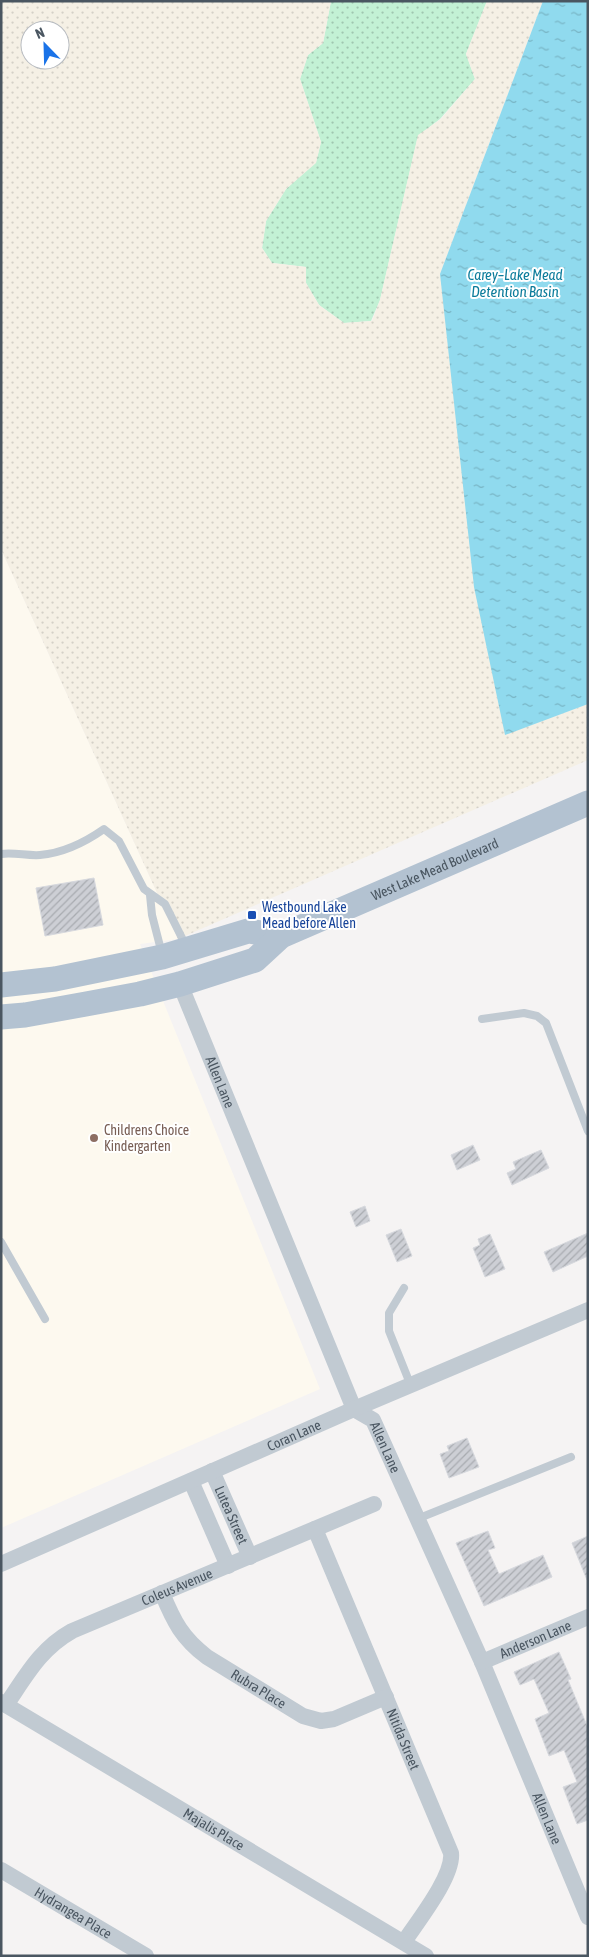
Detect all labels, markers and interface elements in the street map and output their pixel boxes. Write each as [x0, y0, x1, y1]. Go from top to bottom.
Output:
north arrow [20, 20, 70, 70]
text: N [33, 24, 47, 42]
water label: Carey–Lake Mead Detention Basin [467, 266, 563, 300]
street label: West Lake Mead Boulevard [369, 835, 501, 904]
place label: Westbound Lake Mead before Allen [262, 899, 356, 931]
marker: Westbound Lake Mead before Allen [246, 909, 258, 921]
street label: Allen Lane [202, 1054, 238, 1110]
place label: Childrens Choice Kindergarten [104, 1122, 189, 1154]
marker: Childrens Choice Kindergarten [88, 1132, 100, 1144]
street label: Coran Lane [265, 1417, 323, 1454]
street label: Allen Lane [367, 1419, 404, 1475]
street label: Lutea Street [212, 1483, 251, 1546]
street label: Coleus Avenue [139, 1565, 215, 1609]
street label: Anderson Lane [497, 1617, 574, 1662]
street label: Rubra Place [228, 1666, 289, 1712]
street label: Nitida Street [383, 1706, 423, 1772]
street label: Allen Lane [529, 1790, 565, 1847]
street label: Majalis Place [181, 1805, 247, 1854]
street label: Hydrangea Place [32, 1884, 115, 1942]

